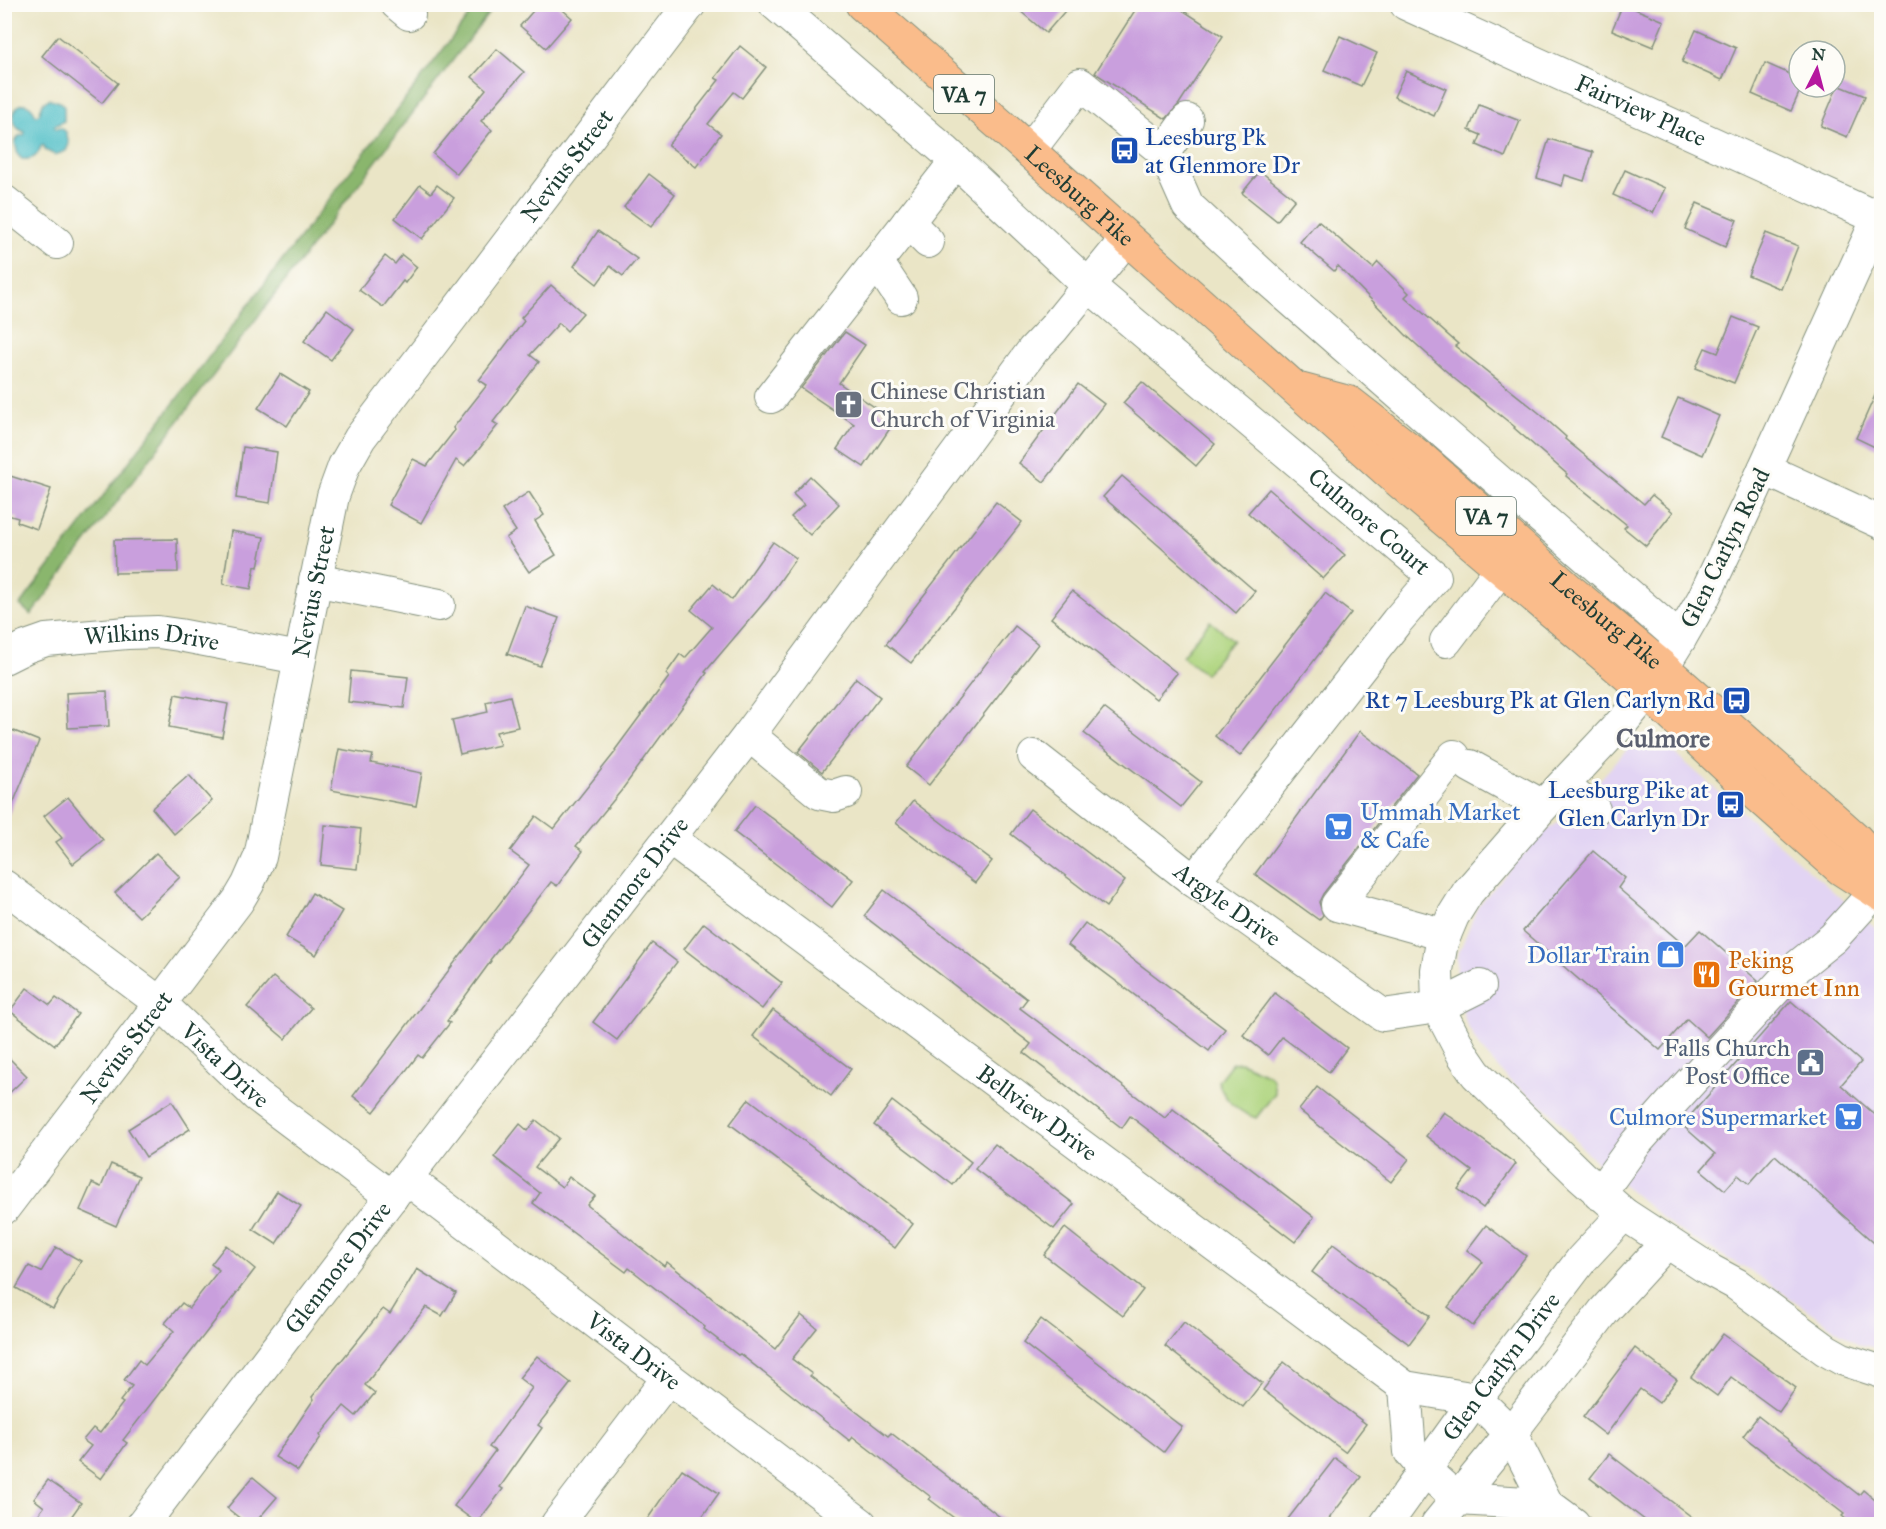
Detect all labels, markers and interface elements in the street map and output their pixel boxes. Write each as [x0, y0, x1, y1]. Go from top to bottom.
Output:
north arrow [1787, 39, 1847, 99]
text: N [1811, 44, 1827, 65]
street label: Fairview Place [1571, 68, 1711, 153]
road number: VA 7 [934, 75, 994, 113]
street label: Nevius Street [515, 103, 620, 228]
place label: Leesburg Pk at Glenmore Dr [1145, 122, 1300, 180]
bus stop icon: Leesburg Pk at Glenmore Dr [1108, 135, 1140, 167]
street label: Leesburg Pike [1018, 139, 1141, 253]
place label: Chinese Christian Church of Virginia [870, 376, 1056, 434]
church icon: Chinese Christian Church of Virginia [833, 389, 865, 421]
street label: Culmore Court [1302, 461, 1437, 582]
street label: Glen Carlyn Road [1673, 463, 1777, 633]
road number: VA 7 [1456, 497, 1516, 535]
street label: Nevius Street [286, 522, 342, 660]
street label: Leesburg Pike [1544, 565, 1669, 676]
street label: Wilkins Drive [83, 617, 222, 657]
bus stop icon: Rt 7 Leesburg Pk at Glen Carlyn Rd [1720, 684, 1752, 716]
place label: Rt 7 Leesburg Pk at Glen Carlyn Rd [1365, 685, 1715, 715]
district label: Culmore [1616, 722, 1710, 754]
place label: Leesburg Pike at Glen Carlyn Dr [1548, 775, 1710, 833]
bus stop icon: Leesburg Pike at Glen Carlyn Dr [1714, 788, 1746, 820]
place label: Ummah Market & Cafe [1360, 797, 1521, 855]
supermarket icon: Ummah Market & Cafe [1323, 810, 1355, 842]
street label: Glenmore Drive [574, 811, 695, 955]
street label: Argyle Drive [1167, 855, 1287, 953]
shop icon: Dollar Train [1655, 939, 1687, 971]
place label: Dollar Train [1527, 940, 1650, 970]
place label: Peking Gourmet Inn [1728, 945, 1860, 1003]
restaurant icon: Peking Gourmet Inn [1691, 958, 1723, 990]
street label: Nevius Street [74, 984, 179, 1110]
street label: Vista Drive [174, 1015, 275, 1115]
place label: Falls Church Post Office [1663, 1033, 1790, 1091]
public building icon: Falls Church Post Office [1795, 1046, 1827, 1078]
street label: Bellview Drive [971, 1058, 1104, 1168]
supermarket icon: Culmore Supermarket [1832, 1101, 1864, 1133]
place label: Culmore Supermarket [1609, 1102, 1828, 1132]
street label: Glenmore Drive [278, 1195, 398, 1340]
street label: Glen Carlyn Drive [1436, 1286, 1567, 1447]
street label: Vista Drive [579, 1305, 687, 1397]

